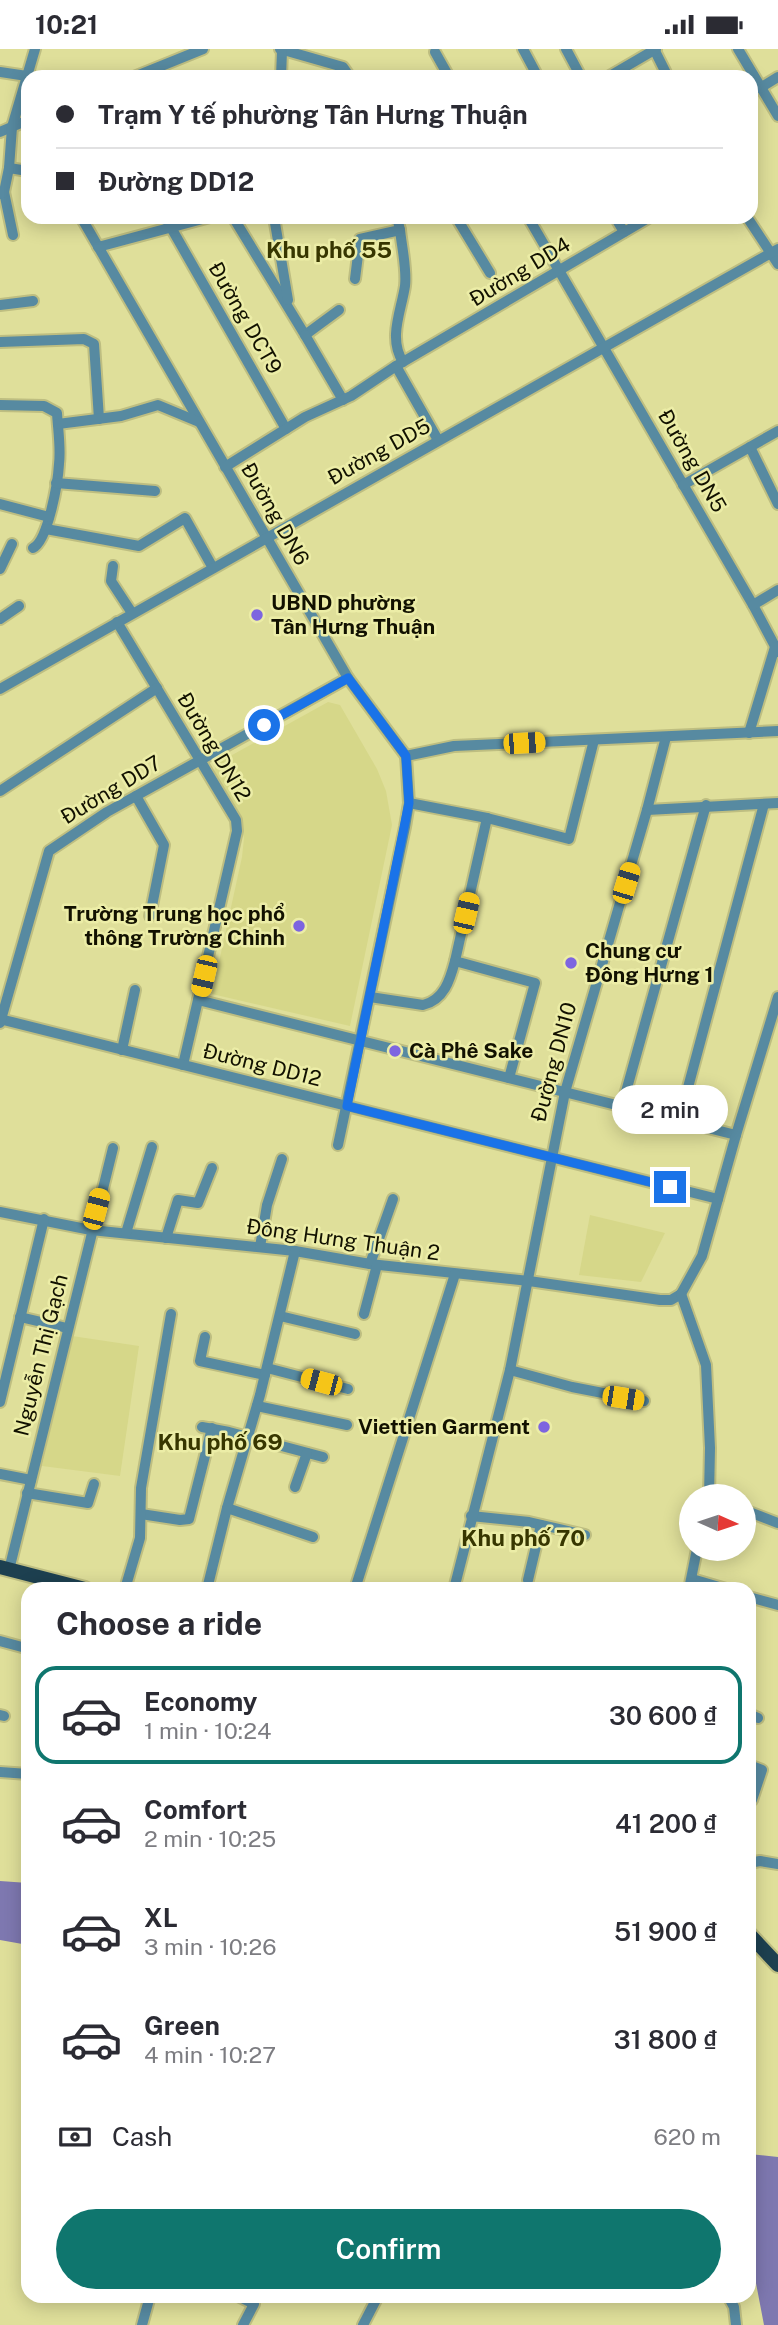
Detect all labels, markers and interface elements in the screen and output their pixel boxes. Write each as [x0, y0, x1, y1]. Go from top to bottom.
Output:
text: 10:21 [35, 9, 98, 40]
text: Trạm Y tế phường Tân Hưng Thuận [98, 99, 528, 130]
text: Đường DD12 [98, 166, 254, 197]
street label: Đường DD4 [465, 232, 575, 311]
district label: Khu phố 55 [266, 236, 392, 263]
street label: Đường DCT9 [203, 257, 288, 378]
street label: Đường DN5 [653, 405, 732, 517]
street label: Đường DD5 [323, 413, 434, 490]
street label: Đường DN6 [236, 458, 315, 570]
place label: UBND phường Tân Hưng Thuận [271, 590, 435, 639]
marker: UBND phường Tân Hưng Thuận [249, 607, 265, 623]
street label: Đường DN12 [172, 688, 257, 806]
route start [248, 709, 280, 741]
car [503, 731, 546, 755]
street label: Đường DD7 [56, 750, 166, 829]
car [610, 860, 643, 906]
car [452, 890, 481, 936]
place label: Trường Trung học phổ thông Trường Chinh [64, 901, 285, 950]
marker: Trường Trung học phổ thông Trường Chinh [291, 918, 307, 934]
place label: Chung cư Đông Hưng 1 [585, 938, 713, 987]
car [190, 953, 219, 999]
marker: Chung cư Đông Hưng 1 [563, 955, 579, 971]
street label: Đường DN10 [526, 999, 581, 1124]
street label: Đường DD12 [200, 1038, 324, 1091]
place label: Cà Phê Sake [409, 1038, 533, 1063]
marker: Cà Phê Sake [387, 1043, 403, 1059]
callout: 2 min [612, 1085, 728, 1135]
text: 2 min [640, 1096, 700, 1123]
route end [654, 1171, 686, 1203]
car [81, 1186, 112, 1232]
street label: Đông Hưng Thuận 2 [245, 1214, 441, 1265]
street label: Nguyễn Thị Gạch [8, 1271, 73, 1438]
car [298, 1366, 345, 1398]
car [601, 1384, 646, 1412]
place label: Viettien Garment [358, 1414, 530, 1439]
marker: Viettien Garment [536, 1419, 552, 1435]
district label: Khu phố 69 [157, 1428, 283, 1455]
north arrow [679, 1484, 756, 1561]
map controls [679, 1484, 756, 1561]
district label: Khu phố 70 [461, 1524, 585, 1551]
text: Choose a ride [56, 1605, 262, 1642]
icon: car [60, 1684, 123, 1747]
text: Economy [144, 1686, 257, 1717]
text: 30 600 ₫ [609, 1700, 717, 1731]
text: 1 min · 10:24 [144, 1717, 272, 1744]
icon: car [60, 1792, 123, 1855]
text: Comfort [144, 1794, 247, 1825]
text: 41 200 ₫ [615, 1808, 717, 1839]
text: 2 min · 10:25 [144, 1825, 276, 1852]
icon: car [60, 1900, 123, 1963]
text: XL [144, 1902, 178, 1933]
text: 51 900 ₫ [614, 1916, 717, 1947]
text: 3 min · 10:26 [144, 1933, 277, 1960]
icon: car [60, 2008, 123, 2071]
text: Green [144, 2010, 220, 2041]
text: 31 800 ₫ [614, 2024, 717, 2055]
text: 4 min · 10:27 [144, 2041, 276, 2068]
icon: cash [56, 2118, 94, 2156]
text: Cash [112, 2121, 172, 2152]
text: 620 m [653, 2123, 721, 2150]
button: Confirm [56, 2209, 721, 2289]

